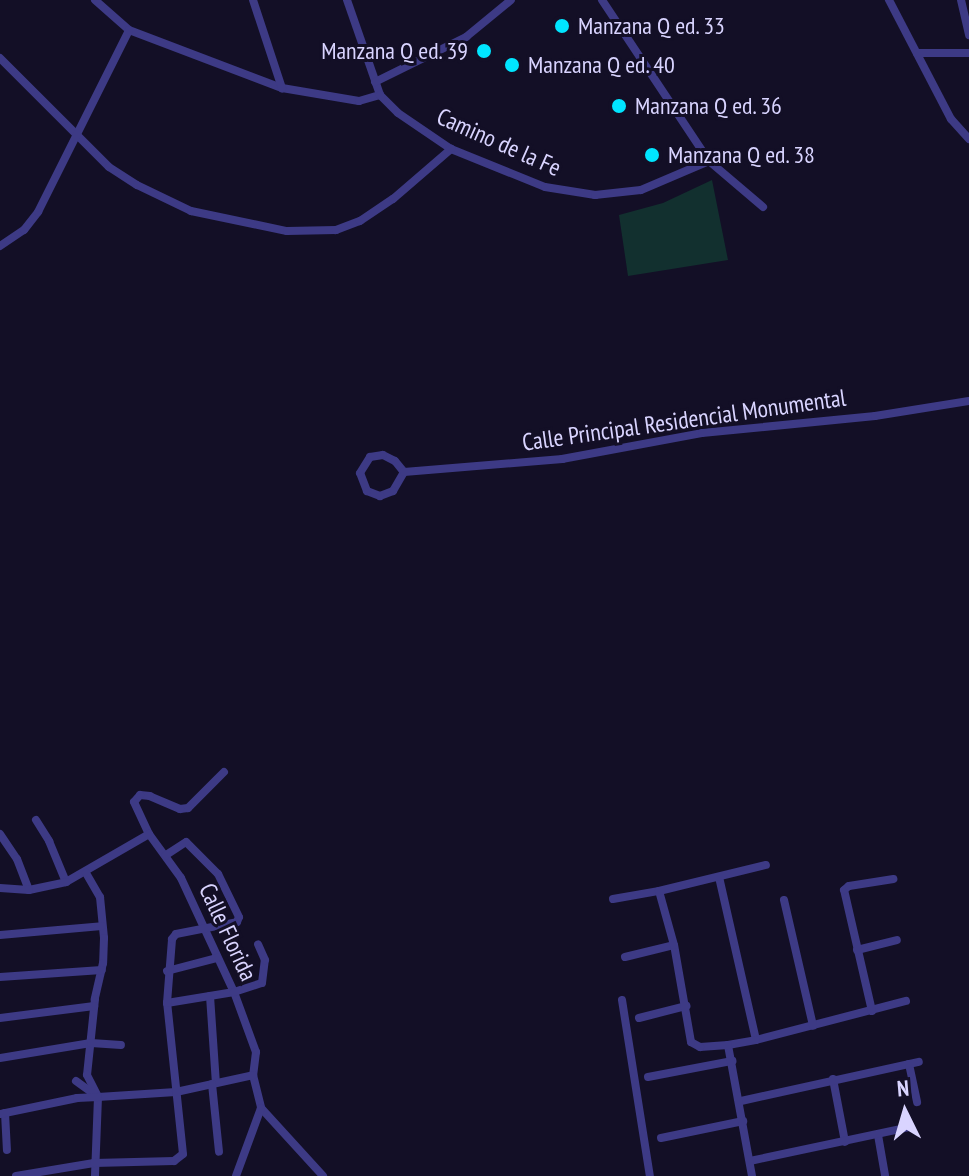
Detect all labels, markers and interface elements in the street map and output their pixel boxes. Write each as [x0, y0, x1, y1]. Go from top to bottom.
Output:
place label: Manzana Q ed. 33 [578, 12, 726, 40]
marker: Manzana Q ed. 33 [553, 17, 571, 35]
place label: Manzana Q ed. 39 [320, 37, 468, 65]
marker: Manzana Q ed. 39 [475, 42, 493, 60]
place label: Manzana Q ed. 40 [528, 51, 676, 79]
marker: Manzana Q ed. 40 [503, 56, 521, 74]
place label: Manzana Q ed. 36 [635, 92, 783, 120]
marker: Manzana Q ed. 36 [610, 97, 628, 115]
street label: Camino de la Fe [433, 102, 565, 182]
place label: Manzana Q ed. 38 [668, 141, 816, 169]
marker: Manzana Q ed. 38 [643, 146, 661, 164]
street label: Calle Principal Residencial Monumental [520, 383, 848, 457]
street label: Calle Florida [193, 879, 263, 985]
north arrow [865, 1072, 945, 1152]
text: N [896, 1074, 910, 1103]

